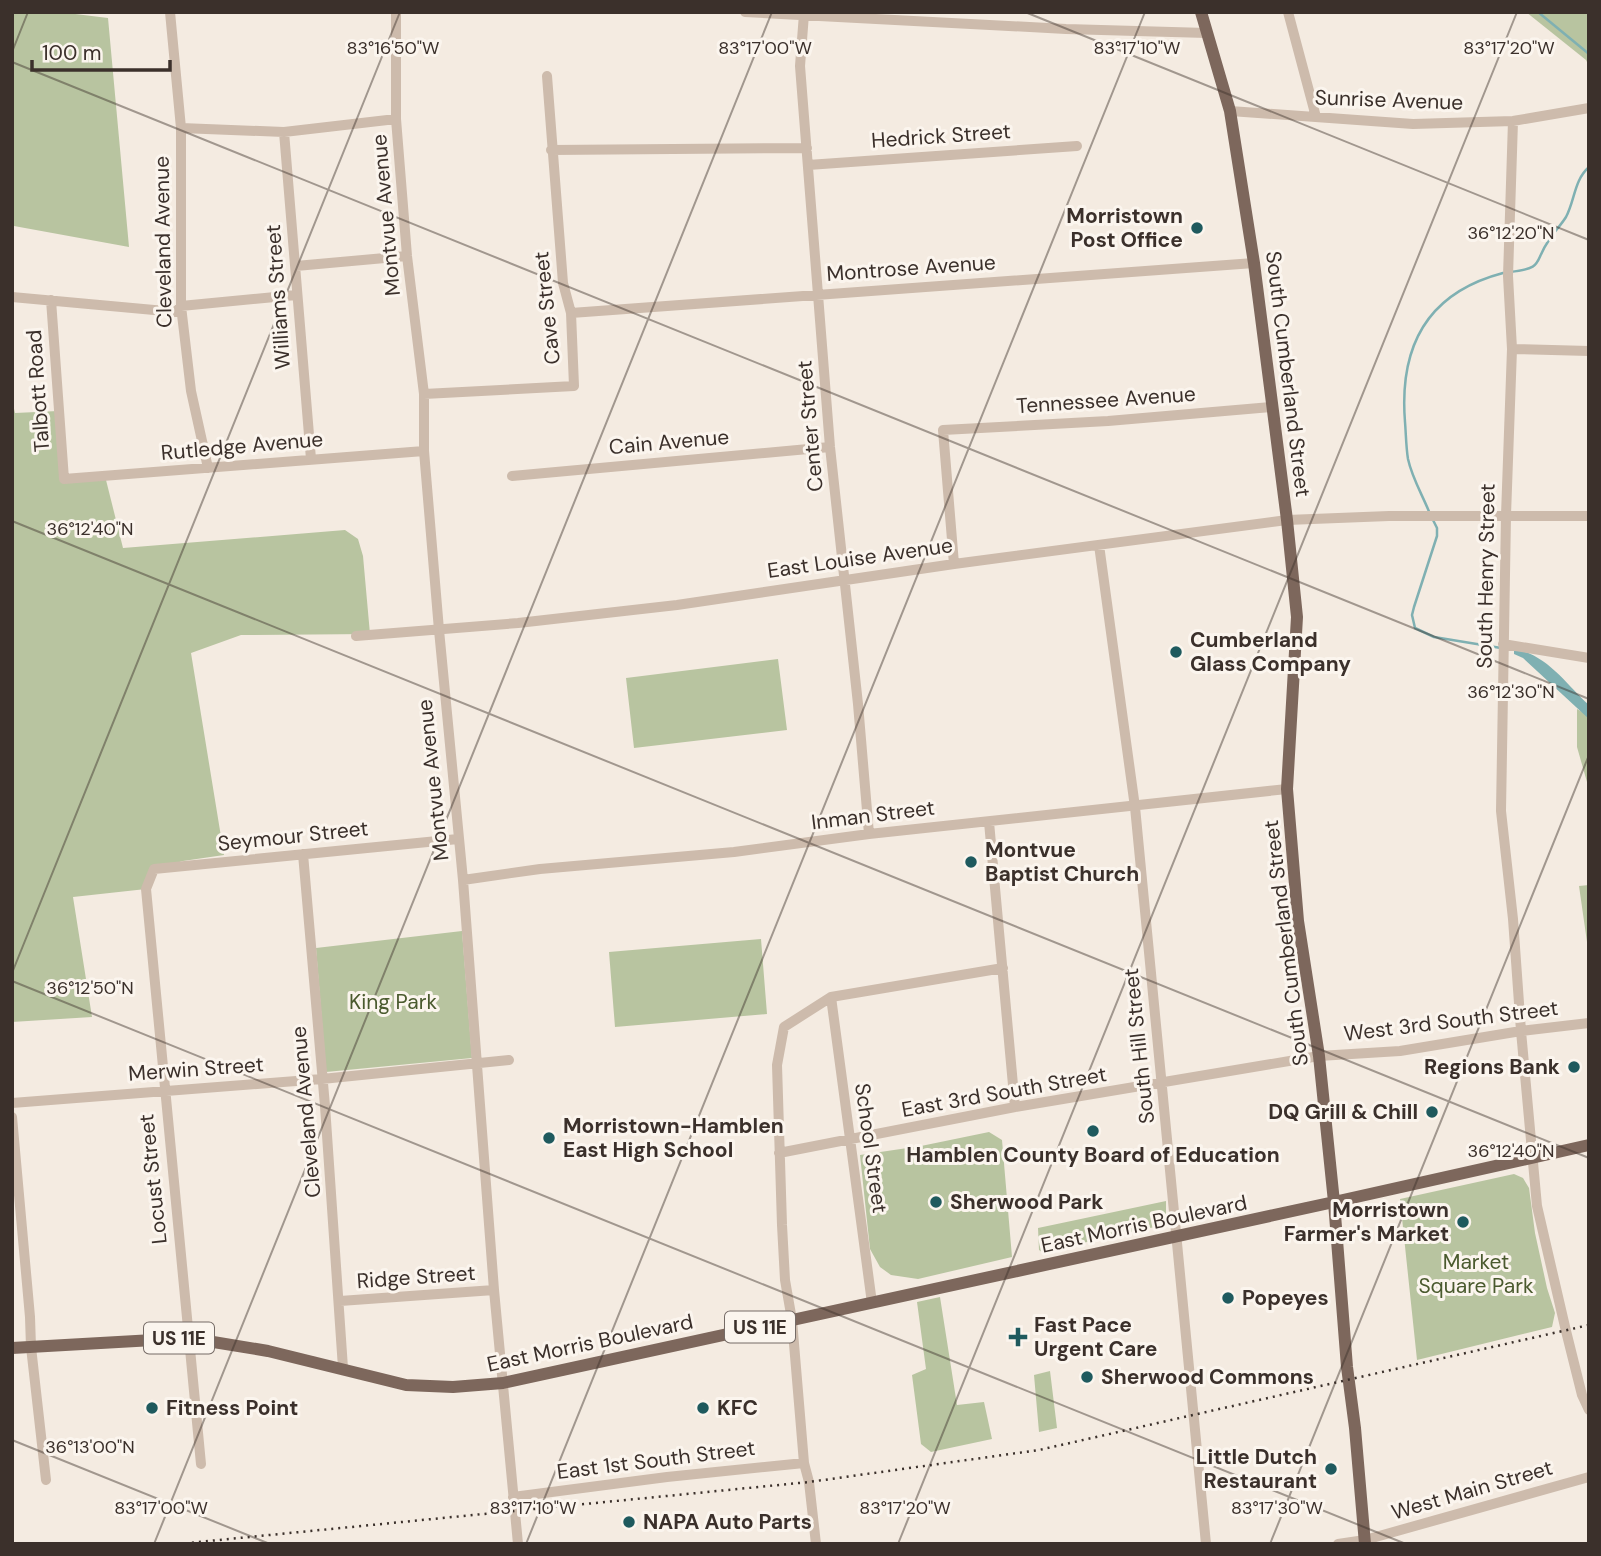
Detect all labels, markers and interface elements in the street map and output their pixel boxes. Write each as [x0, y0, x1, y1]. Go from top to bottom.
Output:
scale bar [32, 28, 170, 72]
text: 83°16'50"W [347, 36, 439, 60]
text: 83°17'00"W [718, 36, 812, 60]
text: 83°17'10"W [1094, 36, 1180, 60]
text: 83°17'20"W [1463, 36, 1555, 60]
text: 100 m [42, 39, 102, 67]
street label: Sunrise Avenue [1314, 83, 1464, 117]
street label: Hedrick Street [870, 117, 1012, 155]
street label: Montvue Avenue [365, 133, 407, 297]
street label: Cleveland Avenue [148, 156, 178, 328]
place label: Morristown Post Office [1066, 202, 1183, 254]
marker: Morristown Post Office [1189, 220, 1205, 236]
text: 36°12'20"N [1467, 221, 1555, 245]
street label: Williams Street [259, 223, 297, 371]
street label: Montrose Avenue [825, 248, 997, 288]
street label: South Cumberland Street [1259, 249, 1317, 499]
street label: Cave Street [527, 250, 567, 366]
street label: Talbott Road [20, 329, 56, 453]
street label: Center Street [790, 359, 830, 493]
street label: Tennessee Avenue [1015, 380, 1197, 420]
street label: Cain Avenue [608, 423, 730, 461]
street label: Rutledge Avenue [160, 425, 324, 467]
street label: South Henry Street [1470, 483, 1502, 669]
text: 36°12'40"N [47, 517, 133, 541]
street label: East Louise Avenue [766, 531, 954, 585]
place label: Cumberland Glass Company [1190, 626, 1351, 678]
marker: Cumberland Glass Company [1168, 644, 1184, 660]
text: 36°12'30"N [1467, 680, 1555, 704]
street label: Montvue Avenue [411, 698, 455, 862]
street label: Inman Street [810, 794, 936, 836]
street label: Seymour Street [216, 814, 370, 858]
street label: South Cumberland Street [1257, 818, 1315, 1068]
place label: Montvue Baptist Church [985, 836, 1139, 888]
marker: Montvue Baptist Church [963, 854, 979, 870]
street label: South Hill Street [1117, 967, 1161, 1125]
text: 36°12'50"N [46, 976, 134, 1000]
park label: King Park [349, 988, 437, 1016]
street label: West 3rd South Street [1342, 994, 1560, 1048]
street label: Cleveland Avenue [285, 1025, 327, 1199]
street label: Merwin Street [127, 1050, 265, 1088]
place label: Regions Bank [1424, 1053, 1560, 1081]
marker: Regions Bank [1566, 1059, 1582, 1075]
street label: East 3rd South Street [899, 1060, 1109, 1124]
street label: School Street [848, 1081, 894, 1215]
place label: DQ Grill & Chill [1268, 1098, 1418, 1126]
marker: DQ Grill & Chill [1424, 1104, 1440, 1120]
place label: Morristown-Hamblen East High School [563, 1112, 784, 1164]
street label: Locust Street [132, 1113, 174, 1245]
marker: Hamblen County Board of Education [1085, 1123, 1101, 1139]
marker: Morristown-Hamblen East High School [541, 1130, 557, 1146]
text: 36°12'40"N [1468, 1139, 1554, 1163]
place label: Hamblen County Board of Education [906, 1141, 1280, 1169]
place label: Sherwood Park [950, 1188, 1103, 1216]
street label: East Morris Boulevard [1038, 1188, 1250, 1260]
marker: Sherwood Park [928, 1194, 944, 1210]
place label: Morristown Farmer's Market [1284, 1196, 1449, 1248]
marker: Morristown Farmer's Market [1455, 1214, 1471, 1230]
park label: Market Square Park [1418, 1248, 1534, 1300]
street label: Ridge Street [356, 1259, 476, 1295]
place label: Popeyes [1242, 1284, 1329, 1312]
marker: Popeyes [1220, 1290, 1236, 1306]
street label: East Morris Boulevard [484, 1307, 696, 1379]
place label: Fast Pace Urgent Care [1034, 1311, 1157, 1363]
road number: US 11E [725, 1312, 795, 1343]
road number: US 11E [144, 1322, 214, 1354]
marker: Fast Pace Urgent Care [1008, 1327, 1028, 1347]
place label: Sherwood Commons [1101, 1363, 1314, 1391]
marker: Sherwood Commons [1079, 1369, 1095, 1385]
place label: Fitness Point [166, 1394, 298, 1422]
place label: KFC [717, 1394, 758, 1422]
marker: Fitness Point [144, 1400, 160, 1416]
marker: KFC [695, 1400, 711, 1416]
street label: East 1st South Street [555, 1434, 757, 1486]
text: 36°13'00"N [45, 1435, 135, 1459]
place label: Little Dutch Restaurant [1196, 1443, 1317, 1495]
street label: West Main Street [1388, 1454, 1556, 1526]
marker: Little Dutch Restaurant [1323, 1461, 1339, 1477]
text: 83°17'00"W [114, 1496, 208, 1520]
text: 83°17'10"W [490, 1496, 576, 1520]
text: 83°17'20"W [859, 1496, 951, 1520]
text: 83°17'30"W [1231, 1496, 1323, 1520]
place label: NAPA Auto Parts [643, 1508, 812, 1536]
marker: NAPA Auto Parts [621, 1514, 637, 1530]

